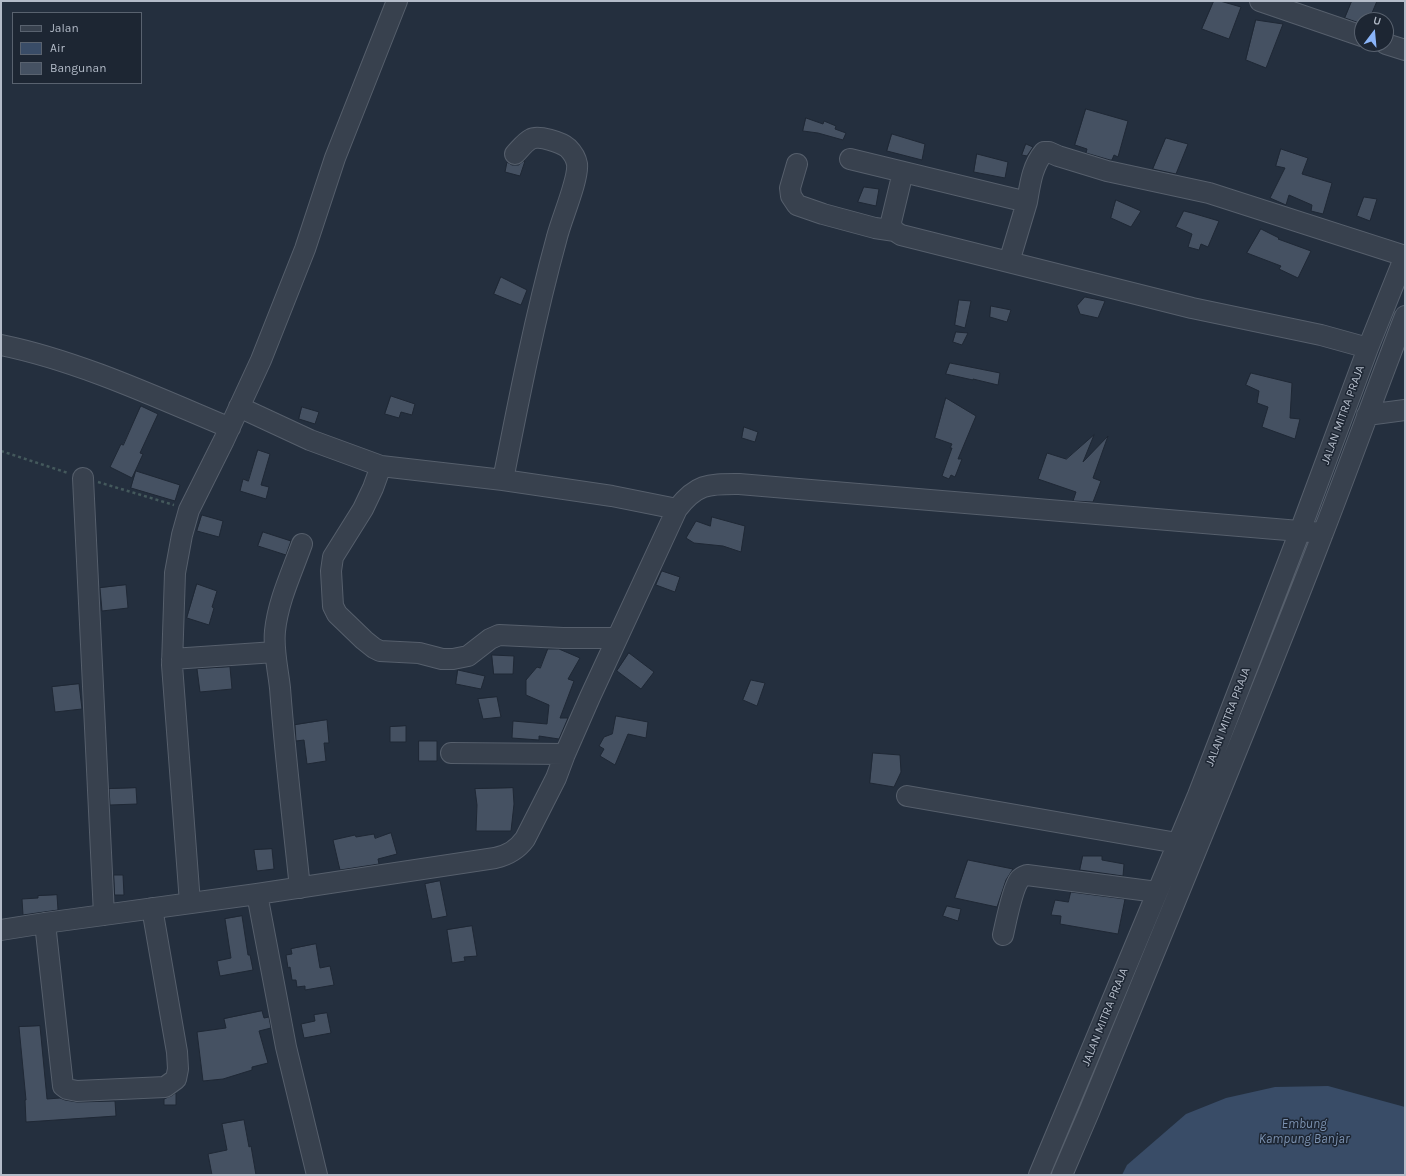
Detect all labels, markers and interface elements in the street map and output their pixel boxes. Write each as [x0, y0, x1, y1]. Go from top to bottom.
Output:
legend [12, 12, 142, 84]
north arrow [1354, 12, 1394, 52]
text: U [1372, 14, 1383, 28]
text: Jalan [50, 21, 79, 35]
text: Air [50, 41, 65, 55]
text: Bangunan [50, 61, 106, 75]
street label: JALAN MITRA PRAJA [1318, 363, 1368, 467]
street label: JALAN MITRA PRAJA [1203, 666, 1253, 768]
street label: JALAN MITRA PRAJA [1079, 966, 1131, 1068]
water label: Embung Kampung Banjar [1259, 1116, 1349, 1147]

